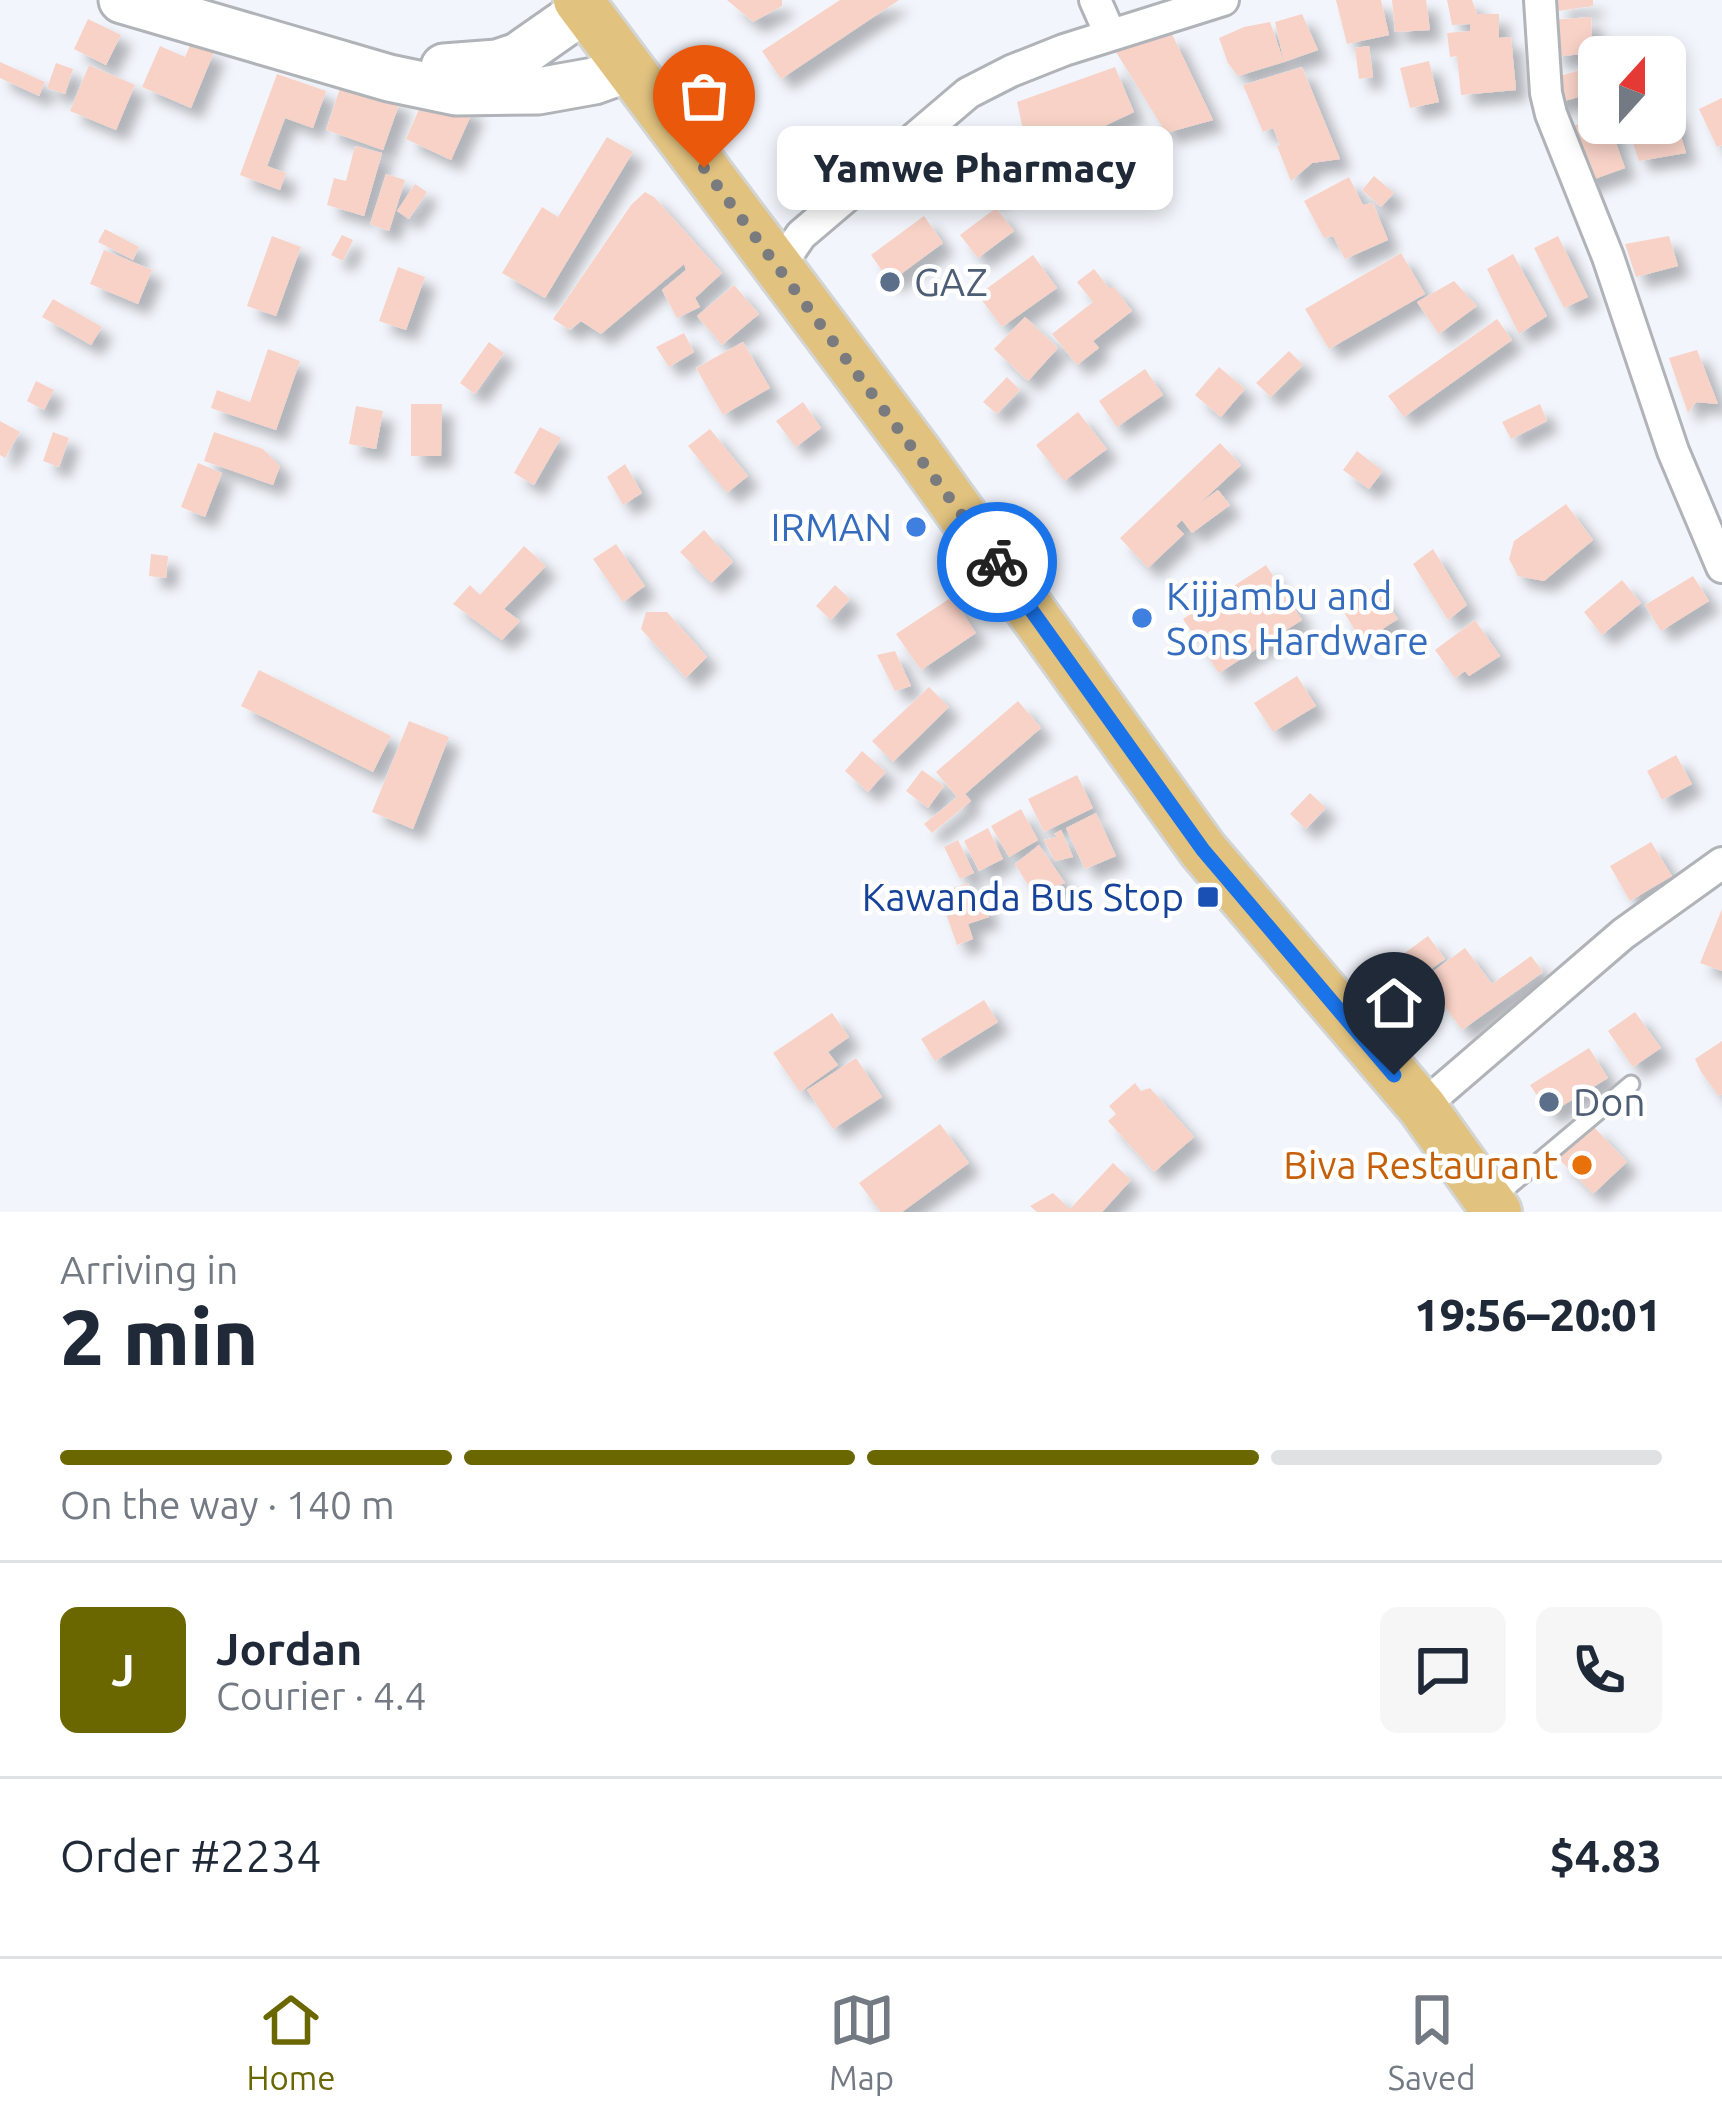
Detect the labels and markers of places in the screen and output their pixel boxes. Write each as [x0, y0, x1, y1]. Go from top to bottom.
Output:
pin [653, 45, 755, 168]
callout: Yamwe Pharmacy [776, 126, 1172, 210]
place label: GAZ [914, 260, 988, 303]
marker: GAZ [877, 269, 903, 295]
place label: IRMAN [771, 505, 892, 548]
marker: IRMAN [903, 514, 929, 540]
place label: Kijjambu and Sons Hardware [1166, 574, 1429, 662]
marker: Kijjambu and Sons Hardware [1129, 605, 1155, 631]
place label: Kawanda Bus Stop [862, 875, 1184, 918]
marker: Kawanda Bus Stop [1195, 884, 1221, 910]
pin [1343, 952, 1445, 1075]
place label: Don [1573, 1080, 1646, 1123]
marker: Don [1536, 1089, 1562, 1115]
place label: Biva Restaurant [1283, 1143, 1558, 1186]
marker: Biva Restaurant [1569, 1152, 1595, 1178]

